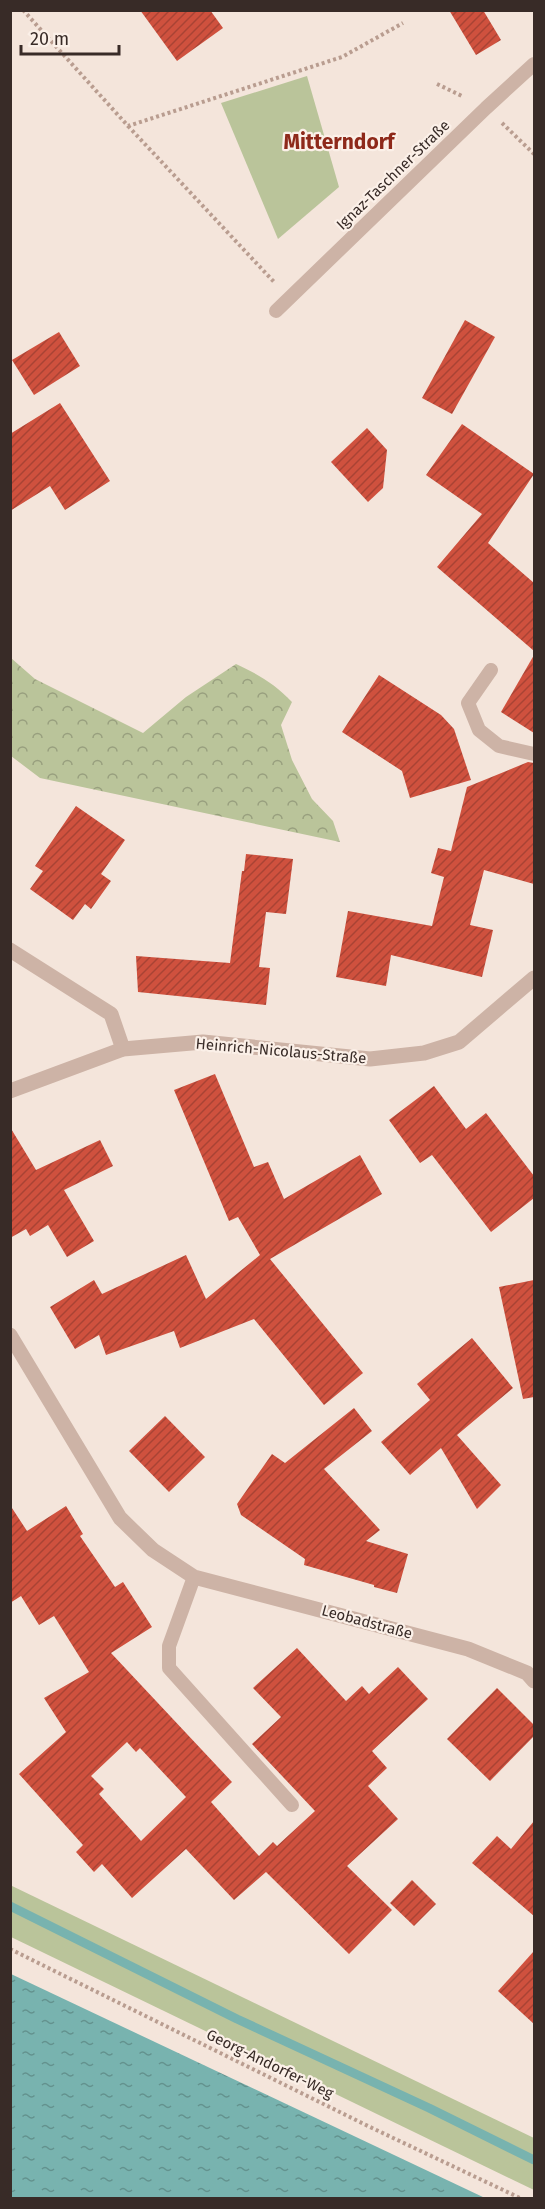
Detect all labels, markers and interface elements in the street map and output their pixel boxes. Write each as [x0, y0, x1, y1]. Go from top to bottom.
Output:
scale bar [21, 18, 118, 56]
text: 20 m [30, 28, 69, 50]
street label: Ignaz-Taschner-Straße [333, 116, 453, 234]
district label: Mitterndorf [283, 129, 397, 155]
street label: Heinrich-Nicolaus-Straße [195, 1035, 367, 1067]
street label: Leobadstraße [320, 1601, 414, 1643]
street label: Georg-Andorfer-Weg [204, 2025, 337, 2103]

